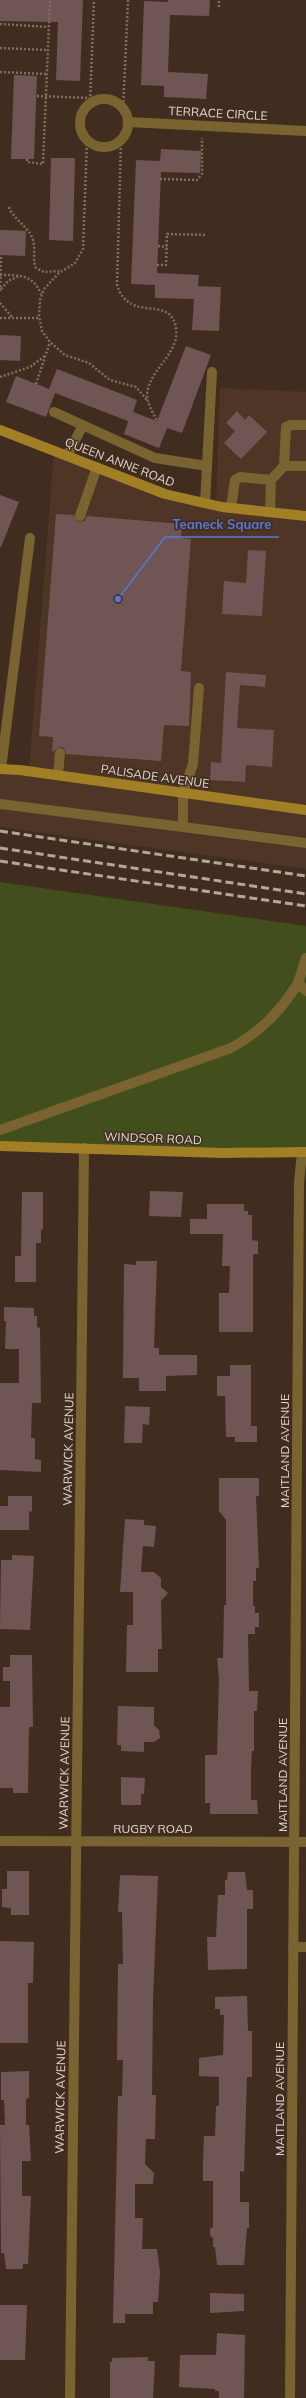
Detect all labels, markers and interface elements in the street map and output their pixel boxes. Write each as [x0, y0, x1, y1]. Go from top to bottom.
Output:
street label: TERRACE CIRCLE [168, 103, 268, 123]
street label: QUEEN ANNE ROAD [63, 434, 177, 490]
callout: Teaneck Square [165, 512, 279, 537]
text: Teaneck Square [173, 516, 271, 532]
street label: PALISADE AVENUE [100, 761, 210, 791]
street label: WINDSOR ROAD [104, 1129, 202, 1147]
street label: WARWICK AVENUE [60, 1392, 76, 1506]
street label: MAITLAND AVENUE [277, 1394, 292, 1508]
street label: WARWICK AVENUE [56, 1716, 72, 1830]
street label: MAITLAND AVENUE [275, 1718, 290, 1832]
street label: RUGBY ROAD [113, 1821, 193, 1836]
street label: WARWICK AVENUE [52, 2040, 68, 2154]
street label: MAITLAND AVENUE [272, 2042, 287, 2156]

